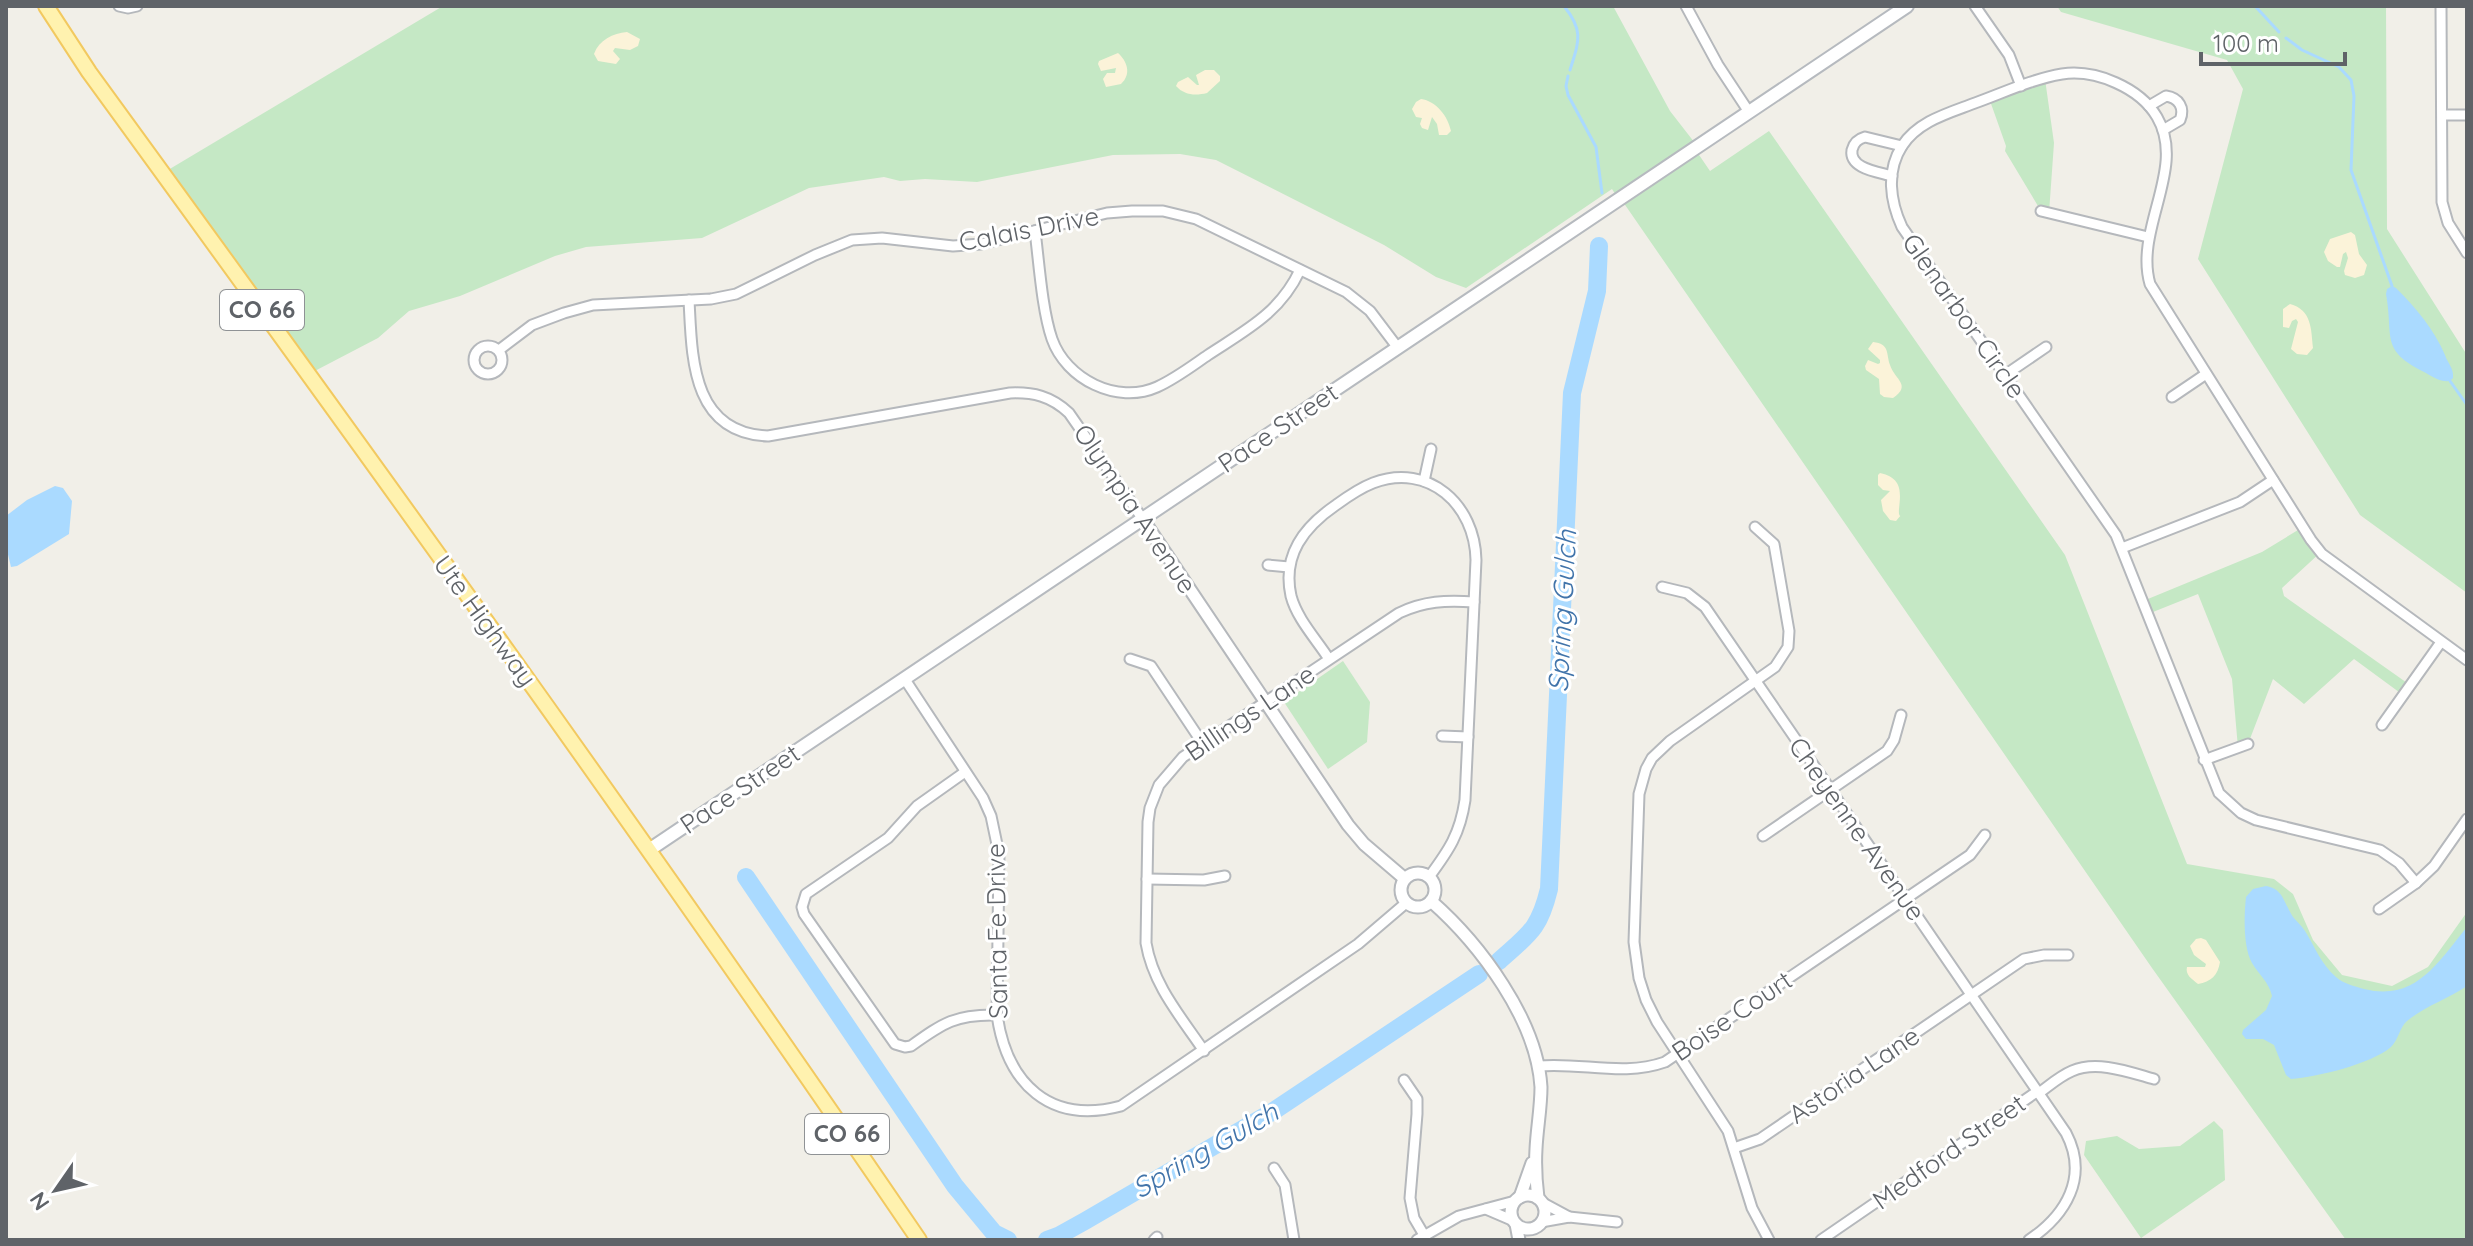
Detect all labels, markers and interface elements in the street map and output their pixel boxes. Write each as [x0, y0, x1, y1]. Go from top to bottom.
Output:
scale bar [2201, 16, 2345, 66]
text: 100 m [2213, 28, 2279, 58]
street label: Calais Drive [956, 199, 1102, 258]
street label: Glenarbor Circle [1895, 227, 2033, 405]
road number: CO 66 [220, 290, 304, 330]
street label: Pace Street [1212, 375, 1344, 480]
street label: Olympia Avenue [1067, 418, 1204, 600]
water label: Spring Gulch [1540, 528, 1583, 693]
street label: Ute Highway [427, 549, 544, 693]
street label: Billings Lane [1178, 657, 1321, 768]
street label: Cheyenne Avenue [1782, 731, 1933, 927]
street label: Pace Street [674, 736, 806, 841]
street label: Santa Fe Drive [978, 843, 1015, 1019]
street label: Boise Court [1665, 963, 1798, 1068]
street label: Astoria Lane [1782, 1019, 1926, 1131]
street label: Medford Street [1866, 1087, 2032, 1217]
water label: Spring Gulch [1126, 1093, 1285, 1205]
road number: CO 66 [805, 1114, 889, 1154]
north arrow [16, 1150, 96, 1230]
text: N [23, 1187, 56, 1216]

